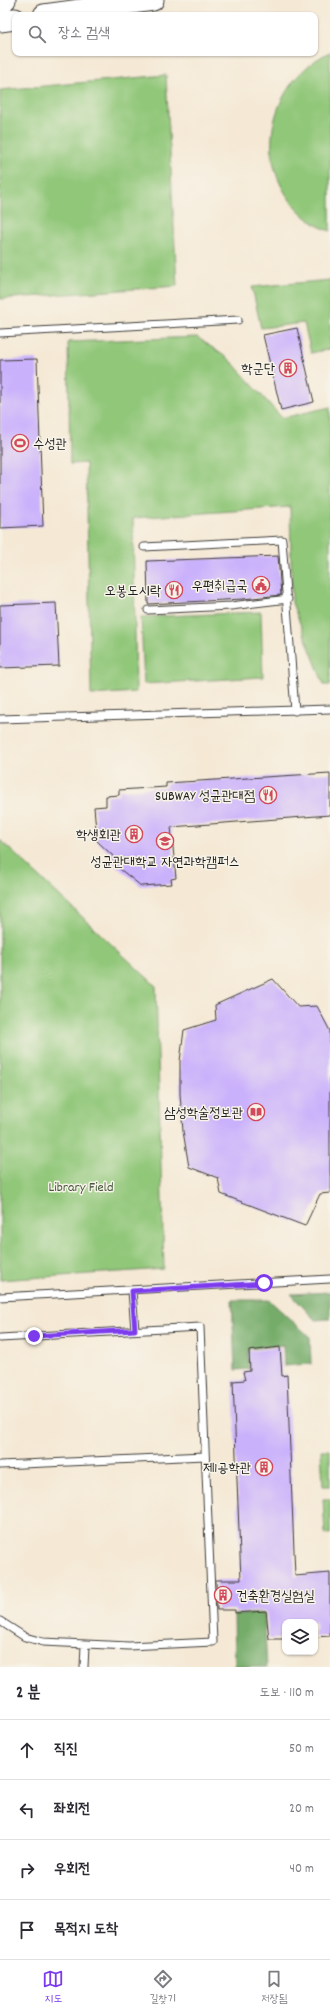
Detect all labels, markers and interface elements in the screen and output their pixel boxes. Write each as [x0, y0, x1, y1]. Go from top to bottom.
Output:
search box [12, 12, 318, 56]
icon: search [26, 23, 48, 45]
text: 장소 검색 [58, 23, 110, 45]
building icon: 학군단 [278, 358, 298, 378]
place label: 학군단 [241, 360, 276, 380]
sports icon: 수성관 [10, 433, 30, 453]
place label: 수성관 [33, 435, 67, 455]
public building icon: 우편취급국 [251, 575, 271, 595]
place label: 우편취급국 [192, 577, 248, 597]
restaurant icon: 오봉도시락 [164, 580, 184, 600]
place label: 오봉도시락 [105, 582, 162, 602]
restaurant icon: SUBWAY 성균관대점 [258, 785, 278, 805]
place label: SUBWAY 성균관대점 [155, 787, 255, 807]
building icon: 학생회관 [124, 824, 144, 844]
place label: 학생회관 [76, 826, 121, 846]
school or university icon: 성균관대학교 자연과학캠퍼스 [155, 831, 175, 851]
place label: 성균관대학교 자연과학캠퍼스 [90, 853, 240, 873]
library icon: 삼성학술정보관 [246, 1102, 266, 1122]
place label: 삼성학술정보관 [164, 1104, 243, 1124]
park label: Library Field [48, 1178, 114, 1198]
route start [255, 1274, 273, 1292]
route end [25, 1327, 43, 1345]
building icon: 제1공학관 [254, 1457, 274, 1477]
place label: 제1공학관 [203, 1459, 251, 1479]
building icon: 건축환경실험실 [213, 1585, 233, 1605]
place label: 건축환경실험실 [236, 1587, 315, 1607]
map controls [282, 1619, 318, 1655]
button: layers [282, 1619, 318, 1655]
text: 2 분 [16, 1682, 41, 1706]
text: 도보 · 110 m [259, 1684, 314, 1703]
icon: ahead [16, 1739, 38, 1761]
text: 직진 [54, 1739, 78, 1761]
text: 50 m [289, 1740, 314, 1759]
icon: left [16, 1799, 38, 1821]
text: 좌회전 [54, 1799, 90, 1821]
text: 20 m [289, 1800, 314, 1819]
icon: right [16, 1859, 38, 1881]
text: 우회전 [54, 1859, 90, 1881]
text: 40 m [290, 1860, 314, 1879]
icon: arrive [16, 1919, 38, 1941]
text: 목적지 도착 [54, 1919, 118, 1941]
tab: 지도 [42, 1968, 64, 2008]
tab: 길찾기 [149, 1968, 176, 2008]
tab: 저장됨 [261, 1968, 288, 2008]

